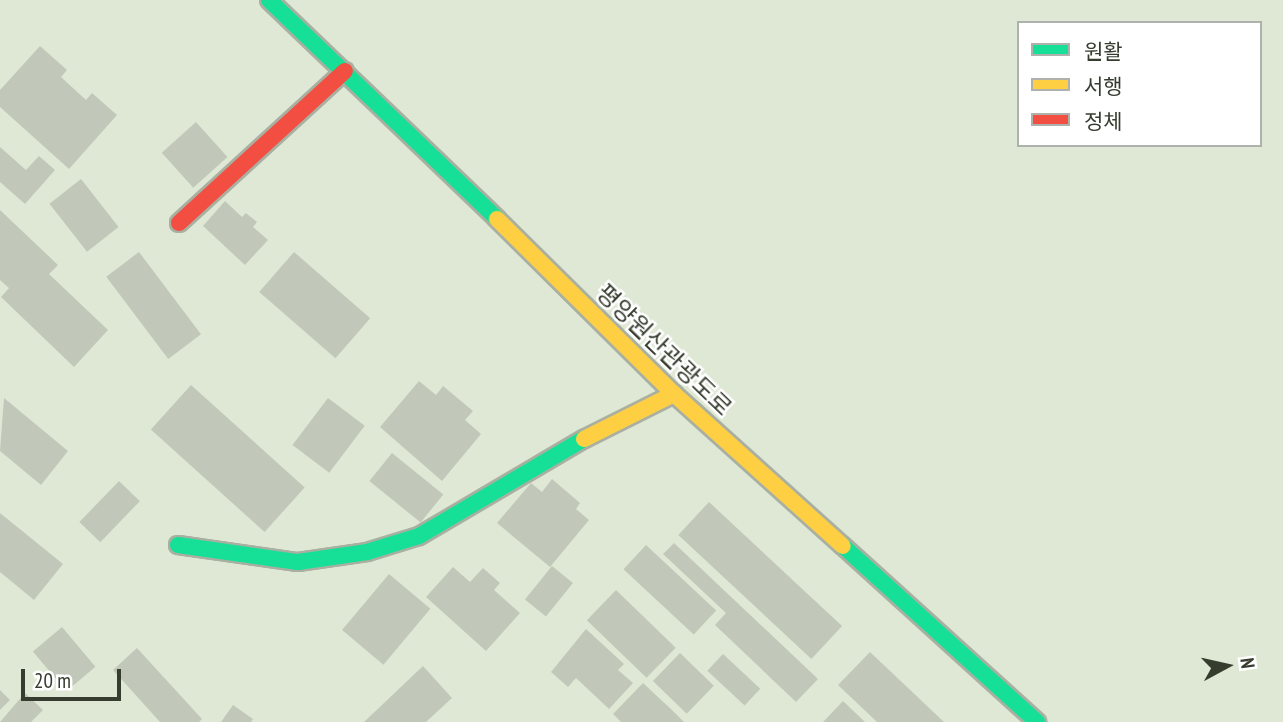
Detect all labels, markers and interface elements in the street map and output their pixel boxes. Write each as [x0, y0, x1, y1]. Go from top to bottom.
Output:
legend [1017, 21, 1262, 147]
text: 원활 [1084, 38, 1123, 65]
text: 서행 [1084, 73, 1123, 100]
text: 정체 [1084, 108, 1123, 135]
street label: 평양원산관광도로 [590, 278, 738, 422]
north arrow [1192, 631, 1262, 701]
scale bar [24, 656, 124, 700]
text: N [1235, 656, 1260, 670]
text: 20 m [34, 667, 71, 694]

